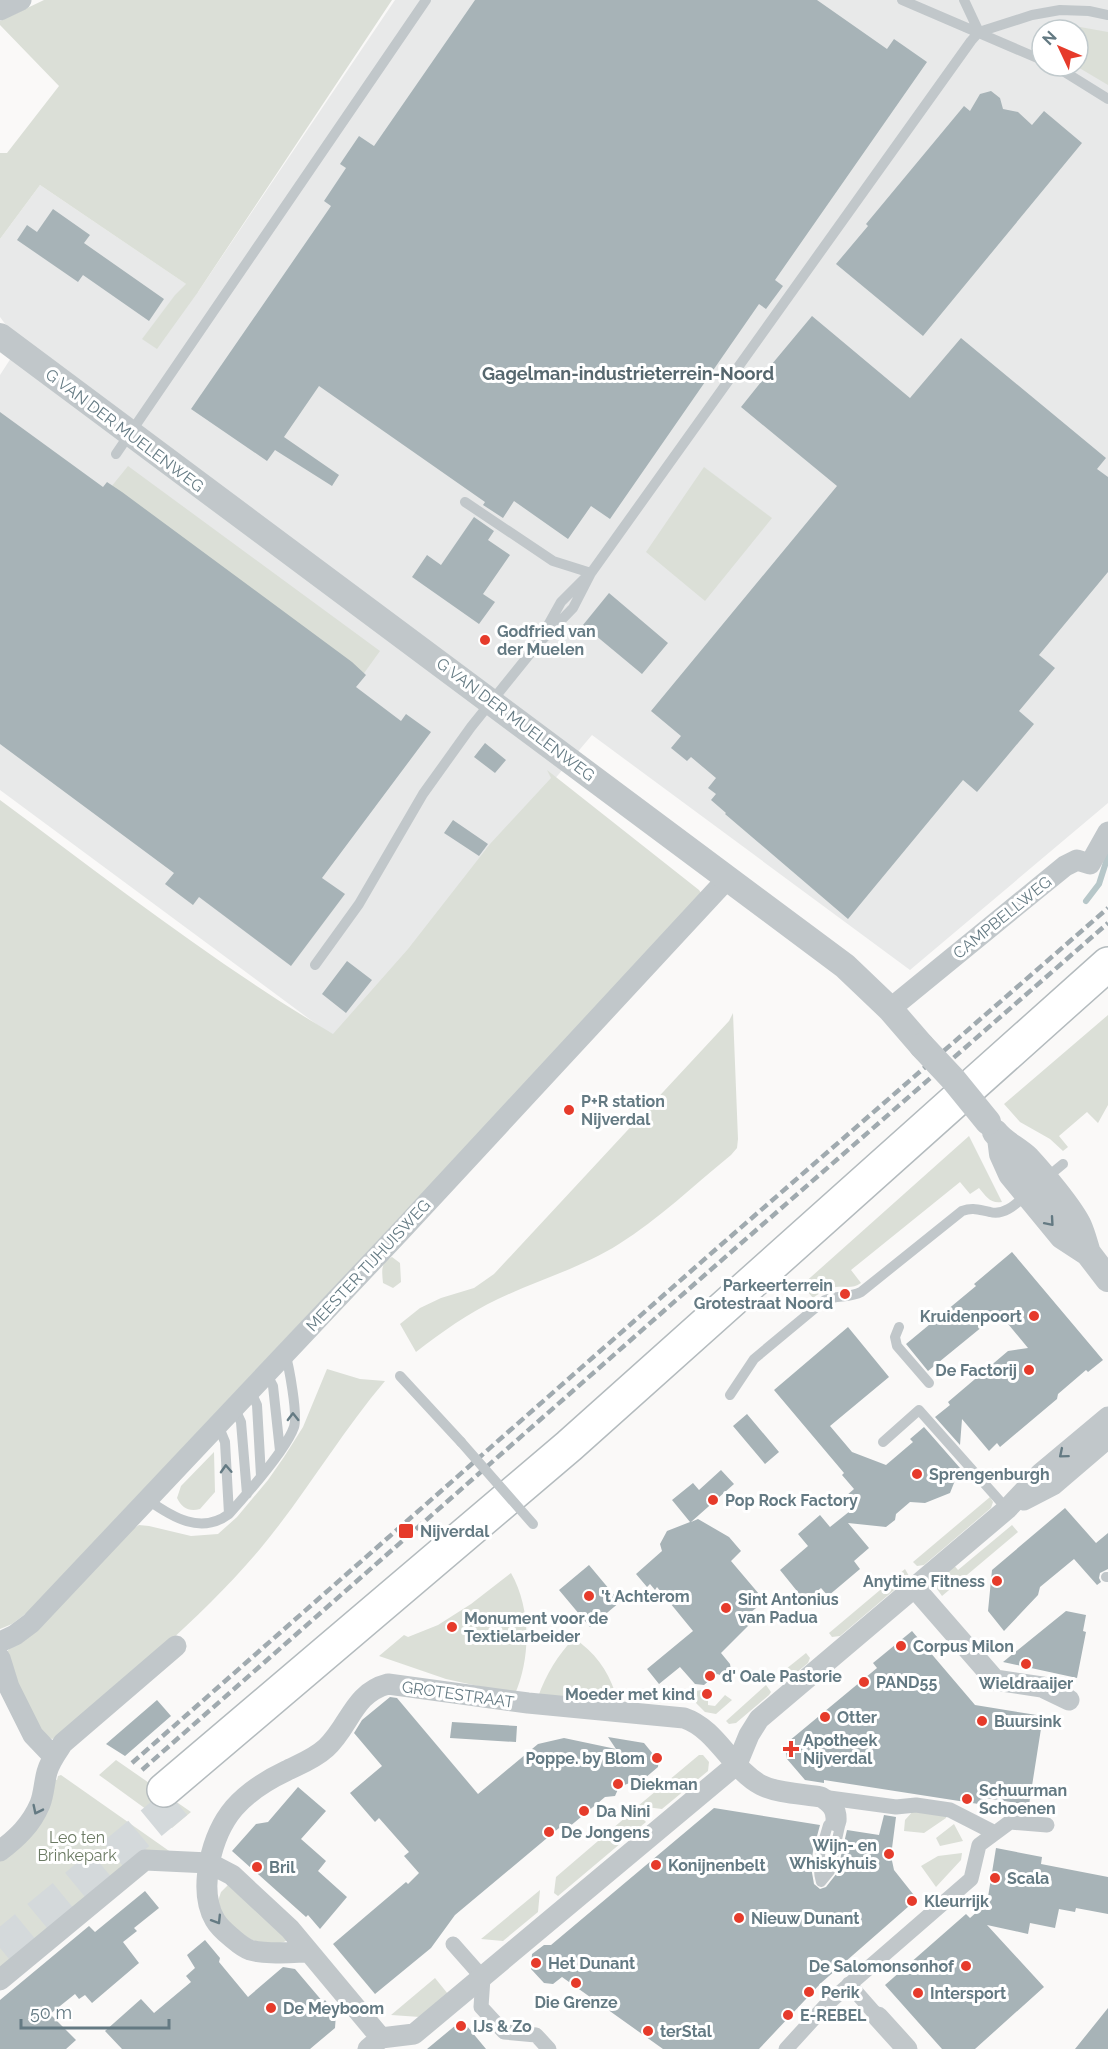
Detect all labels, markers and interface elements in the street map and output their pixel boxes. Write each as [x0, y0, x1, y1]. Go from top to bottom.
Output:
north arrow [1030, 18, 1090, 78]
text: N [1038, 27, 1061, 49]
district label: Gagelman-industrieterrein-Noord [482, 363, 774, 384]
street label: G VAN DER MUELENWEG [42, 365, 207, 496]
place label: Godfried van der Muelen [497, 622, 596, 659]
marker: Godfried van der Muelen [478, 633, 492, 647]
street label: G VAN DER MUELENWEG [433, 654, 598, 785]
street label: CAMPBELLWEG [949, 872, 1055, 963]
place label: P+R station Nijverdal [581, 1092, 665, 1129]
marker: P+R station Nijverdal [562, 1103, 576, 1117]
street label: MEESTER TIJHUISWEG [302, 1196, 434, 1335]
one-way arrow [1043, 1216, 1054, 1226]
place label: Parkeerterrein Grotestraat Noord [694, 1276, 833, 1313]
marker: Parkeerterrein Grotestraat Noord [838, 1287, 852, 1301]
place label: Kruidenpoort [920, 1307, 1022, 1326]
marker: Kruidenpoort [1027, 1309, 1041, 1323]
place label: De Factorij [935, 1361, 1017, 1380]
marker: De Factorij [1022, 1363, 1036, 1377]
one-way arrow [287, 1413, 299, 1422]
one-way arrow [1059, 1447, 1070, 1458]
one-way arrow [220, 1464, 233, 1473]
place label: Sprengenburgh [929, 1465, 1050, 1484]
marker: Sprengenburgh [910, 1467, 924, 1481]
place label: Pop Rock Factory [725, 1491, 858, 1510]
marker: Pop Rock Factory [706, 1493, 720, 1507]
marker: Nijverdal [397, 1522, 415, 1540]
place label: Nijverdal [420, 1522, 490, 1541]
place label: Anytime Fitness [863, 1572, 985, 1591]
marker: Anytime Fitness [990, 1574, 1004, 1588]
place label: 't Achterom [601, 1587, 690, 1606]
marker: 't Achterom [582, 1589, 596, 1603]
place label: Sint Antonius van Padua [738, 1590, 839, 1627]
marker: Sint Antonius van Padua [719, 1601, 733, 1615]
place label: Monument voor de Textielarbeider [464, 1609, 609, 1646]
marker: Monument voor de Textielarbeider [445, 1620, 459, 1634]
place label: Corpus Milon [913, 1637, 1014, 1656]
marker: Corpus Milon [894, 1639, 908, 1653]
marker: Wieldraaijer [1019, 1657, 1033, 1671]
place label: d' Oale Pastorie [722, 1667, 842, 1686]
marker: d' Oale Pastorie [703, 1669, 717, 1683]
place label: PAND55 [876, 1673, 937, 1692]
place label: Wieldraaijer [979, 1674, 1073, 1693]
marker: PAND55 [857, 1675, 871, 1689]
street label: GROTESTRAAT [401, 1677, 515, 1712]
place label: Moeder met kind [565, 1685, 695, 1704]
marker: Moeder met kind [700, 1687, 714, 1701]
place label: Otter [837, 1708, 877, 1727]
marker: Otter [818, 1710, 832, 1724]
place label: Buursink [994, 1712, 1061, 1731]
marker: Buursink [975, 1714, 989, 1728]
place label: Apotheek Nijverdal [803, 1731, 877, 1768]
marker: Apotheek Nijverdal [784, 1742, 798, 1756]
place label: Poppe. by Blom [526, 1749, 645, 1768]
marker: Poppe. by Blom [650, 1751, 664, 1765]
place label: Diekman [630, 1775, 698, 1794]
marker: Diekman [611, 1777, 625, 1791]
place label: Schuurman Schoenen [979, 1781, 1067, 1818]
marker: Schuurman Schoenen [960, 1792, 974, 1806]
place label: Da Nini [596, 1802, 650, 1821]
one-way arrow [32, 1803, 44, 1814]
marker: Da Nini [577, 1804, 591, 1818]
place label: De Jongens [561, 1823, 650, 1842]
marker: De Jongens [542, 1825, 556, 1839]
park label: Leo ten Brinkepark [37, 1828, 117, 1865]
place label: Wijn- en Whiskyhuis [789, 1836, 877, 1873]
marker: Wijn- en Whiskyhuis [882, 1847, 896, 1861]
place label: Konijnenbelt [668, 1856, 766, 1875]
place label: Bril [269, 1858, 296, 1877]
marker: Konijnenbelt [649, 1858, 663, 1872]
marker: Bril [250, 1860, 264, 1874]
place label: Scala [1007, 1869, 1049, 1888]
marker: Scala [988, 1871, 1002, 1885]
place label: Kleurrijk [924, 1892, 989, 1911]
marker: Kleurrijk [905, 1894, 919, 1908]
place label: Nieuw Dunant [751, 1909, 860, 1928]
marker: Nieuw Dunant [732, 1911, 746, 1925]
one-way arrow [209, 1914, 221, 1924]
place label: Het Dunant [548, 1954, 635, 1973]
marker: Het Dunant [529, 1956, 543, 1970]
place label: De Salomonsonhof [809, 1957, 955, 1976]
marker: De Salomonsonhof [959, 1959, 973, 1973]
marker: Die Grenze [569, 1976, 583, 1990]
place label: Perik [821, 1983, 860, 2002]
place label: Intersport [930, 1984, 1006, 2003]
marker: Perik [802, 1985, 816, 1999]
marker: Intersport [911, 1986, 925, 2000]
scale bar [21, 1992, 170, 2030]
place label: Die Grenze [534, 1993, 618, 2012]
place label: De Meyboom [283, 1999, 384, 2018]
marker: De Meyboom [264, 2001, 278, 2015]
text: 50 m [30, 2002, 72, 2023]
place label: E-REBEL [800, 2006, 867, 2025]
marker: E-REBEL [781, 2008, 795, 2022]
place label: IJs & Zo [473, 2017, 532, 2036]
marker: IJs & Zo [454, 2019, 468, 2033]
place label: terStal [660, 2022, 713, 2041]
marker: terStal [641, 2024, 655, 2038]

